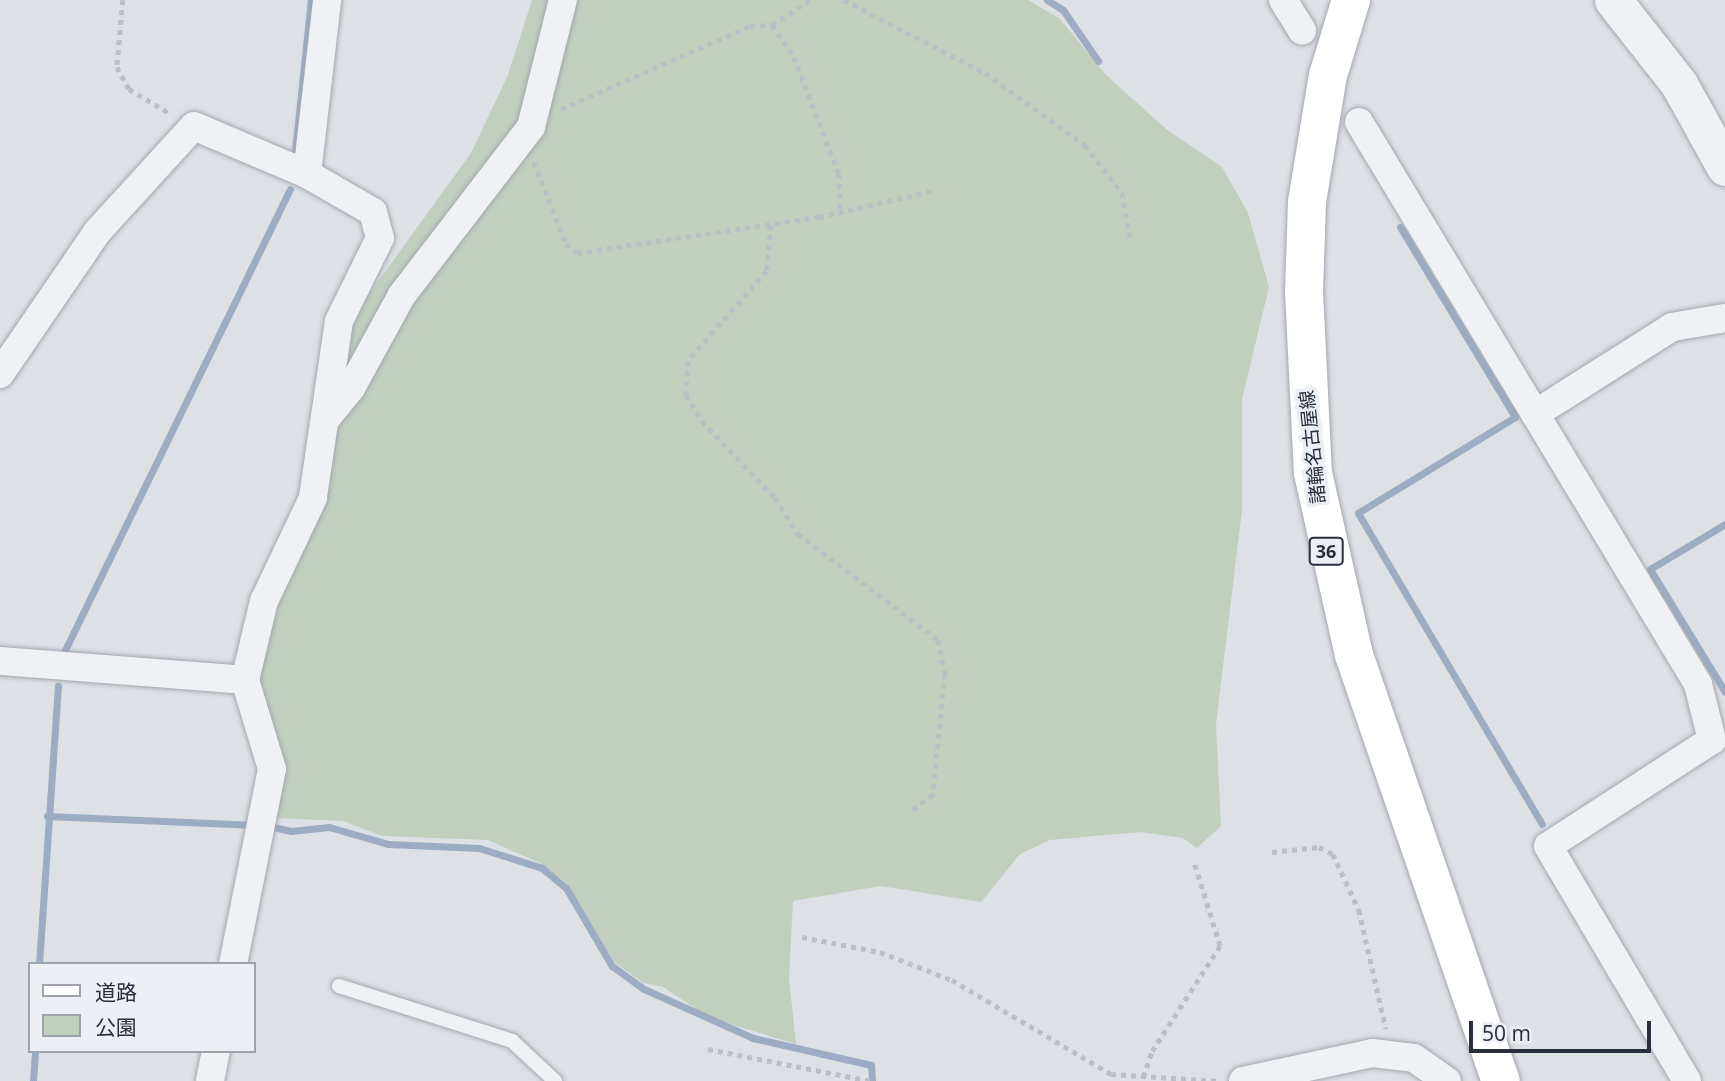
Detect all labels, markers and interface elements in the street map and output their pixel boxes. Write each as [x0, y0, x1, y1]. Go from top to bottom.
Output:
street label: 諸輪名古屋線 [1296, 389, 1330, 505]
road number: 36 [1308, 536, 1344, 566]
legend [28, 962, 256, 1053]
text: 道路 [95, 978, 137, 1006]
scale bar [1473, 1007, 1655, 1052]
text: 公園 [95, 1013, 137, 1041]
text: 50 m [1482, 1019, 1531, 1047]

